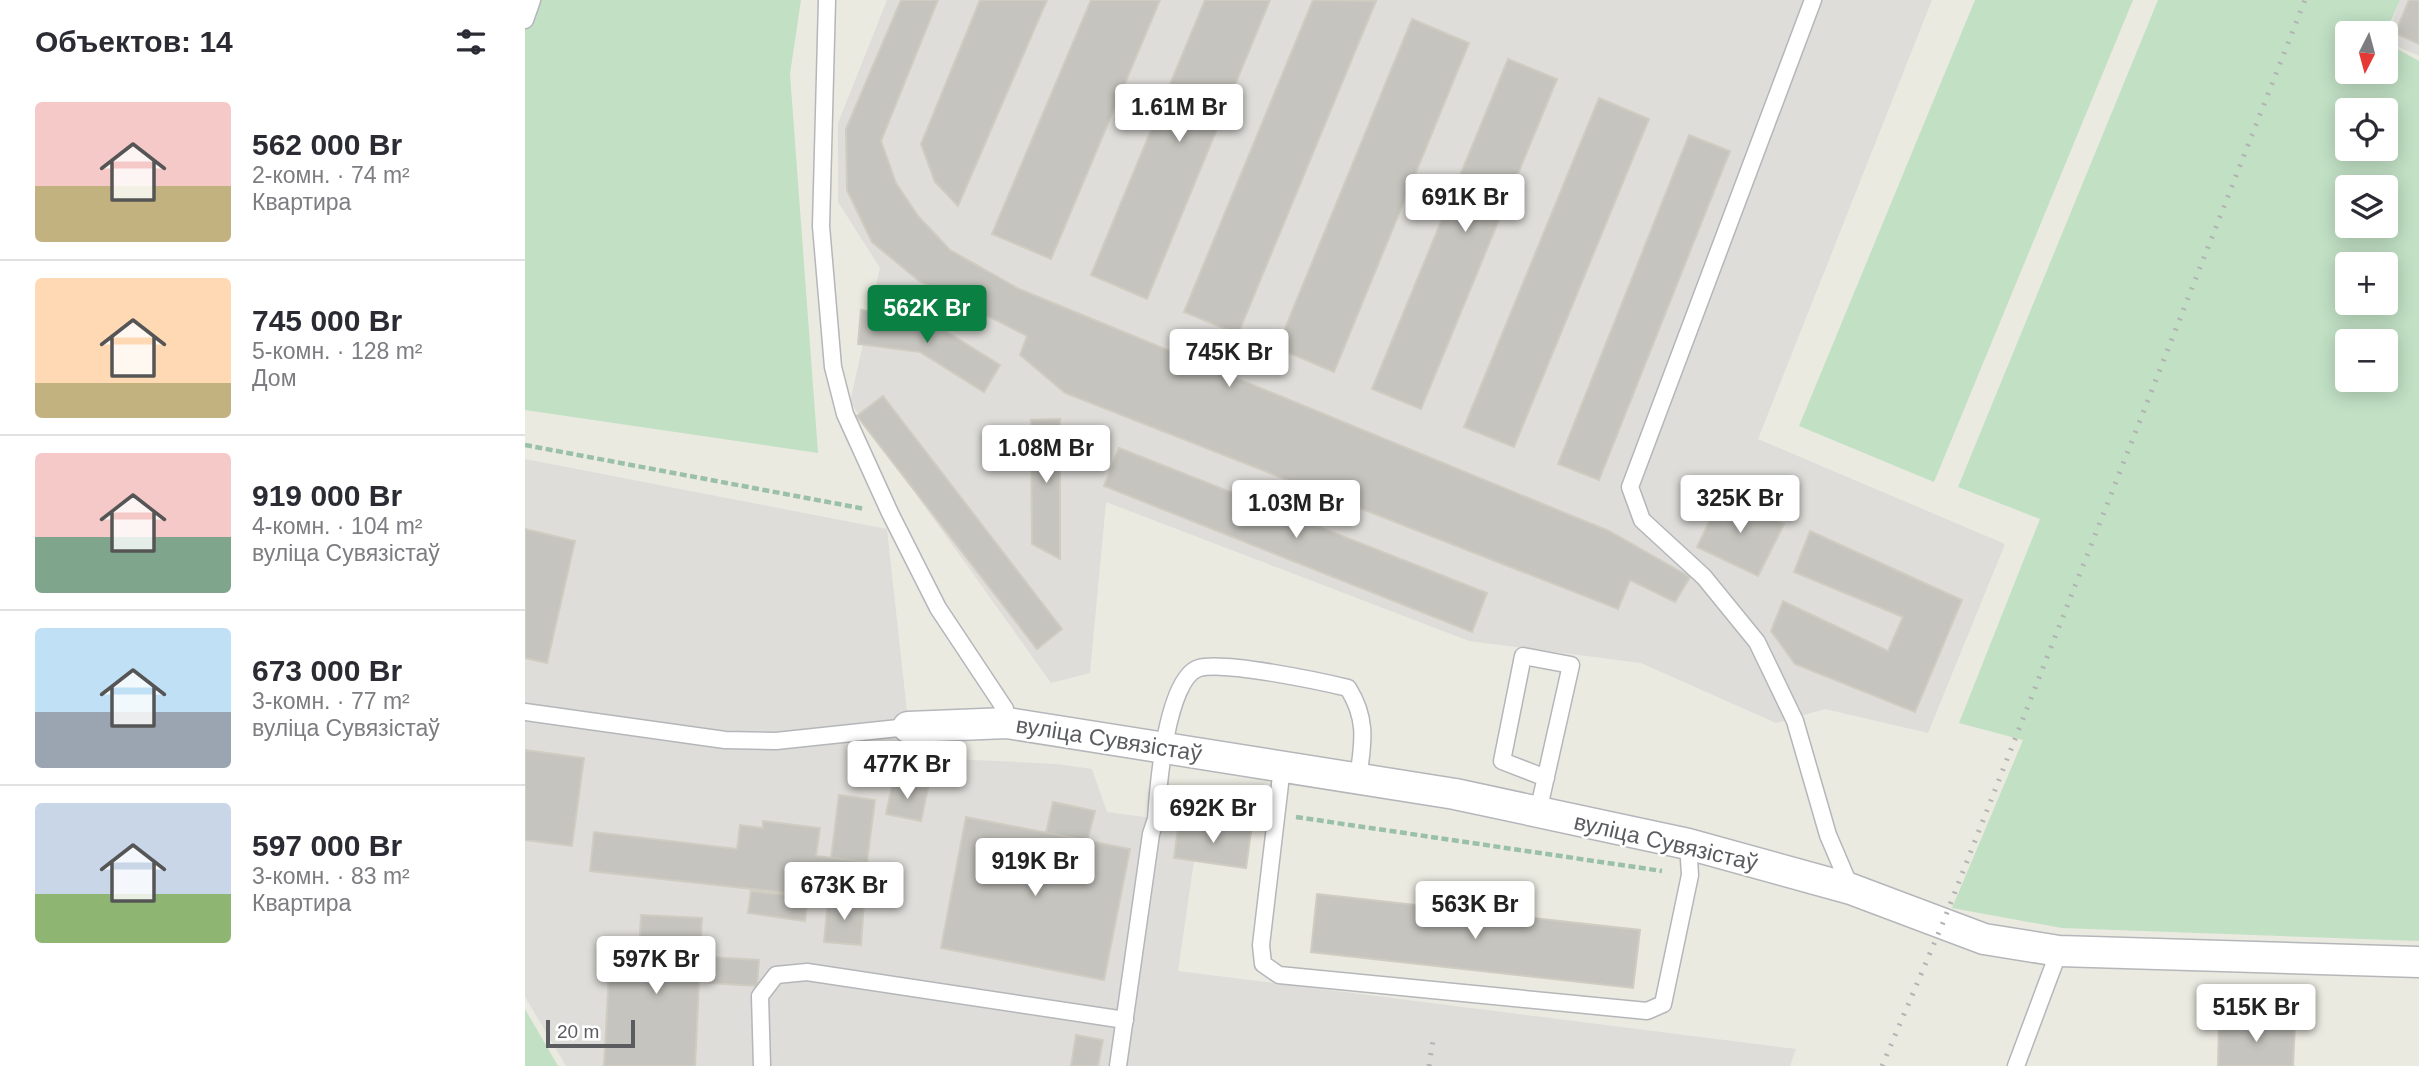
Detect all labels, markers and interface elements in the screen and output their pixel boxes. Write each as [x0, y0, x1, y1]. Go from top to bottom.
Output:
north arrow [2335, 21, 2397, 84]
map controls [2335, 21, 2398, 392]
icon: filters [452, 23, 490, 61]
text: Объектов: 14 [35, 25, 233, 58]
pin: 1.61M Br [1107, 85, 1251, 144]
text: 1.61M Br [1131, 94, 1227, 120]
button: locate [2335, 98, 2398, 161]
text: 562 000 Br [252, 128, 402, 161]
icon: home [91, 130, 175, 214]
text: 2-комн. · 74 m² [252, 162, 410, 188]
pin: 691K Br [1400, 174, 1530, 234]
button: layers [2335, 175, 2398, 238]
text: 691K Br [1422, 184, 1508, 210]
text: Квартира [252, 189, 351, 215]
button: + [2335, 252, 2398, 315]
pin: 562K Br [862, 286, 992, 345]
text: 562K Br [884, 295, 970, 321]
text: 745 000 Br [252, 304, 402, 337]
icon: home [91, 306, 175, 390]
button: − [2335, 329, 2398, 392]
pin: 745K Br [1164, 330, 1294, 389]
text: 5-комн. · 128 m² [252, 338, 423, 364]
text: 745K Br [1186, 339, 1272, 365]
text: Дом [252, 365, 296, 391]
pin: 1.08M Br [974, 426, 1118, 485]
text: 1.08M Br [998, 435, 1094, 461]
pin: 325K Br [1675, 476, 1805, 535]
text: 919 000 Br [252, 479, 402, 512]
pin: 1.03M Br [1224, 480, 1368, 540]
icon: home [91, 481, 175, 565]
text: 325K Br [1697, 485, 1783, 511]
text: 1.03M Br [1248, 490, 1344, 516]
text: 4-комн. · 104 m² [252, 513, 423, 539]
text: вуліца Сувязістаў [252, 540, 440, 566]
text: 673 000 Br [252, 654, 402, 687]
icon: home [91, 656, 175, 740]
text: 3-комн. · 77 m² [252, 688, 410, 714]
street label: вуліца Сувязістаў [1014, 711, 1204, 767]
text: вуліца Сувязістаў [252, 715, 440, 741]
pin: 477K Br [842, 742, 972, 801]
text: 477K Br [864, 751, 950, 777]
pin: 692K Br [1148, 786, 1278, 845]
text: 692K Br [1170, 795, 1256, 821]
street label: вуліца Сувязістаў [1572, 808, 1761, 876]
text: 597 000 Br [252, 829, 402, 862]
icon: home [91, 831, 175, 915]
pin: 919K Br [970, 838, 1100, 898]
text: 919K Br [992, 848, 1078, 874]
pin: 673K Br [779, 862, 909, 922]
text: 3-комн. · 83 m² [252, 863, 410, 889]
text: 673K Br [801, 872, 887, 898]
pin: 563K Br [1410, 881, 1540, 941]
text: Квартира [252, 890, 351, 916]
text: 563K Br [1432, 891, 1518, 917]
pin: 597K Br [591, 936, 721, 996]
text: 597K Br [613, 946, 699, 972]
pin: 515K Br [2191, 984, 2321, 1044]
text: 515K Br [2213, 994, 2299, 1020]
scale bar [546, 1017, 635, 1049]
text: 20 m [557, 1021, 599, 1042]

